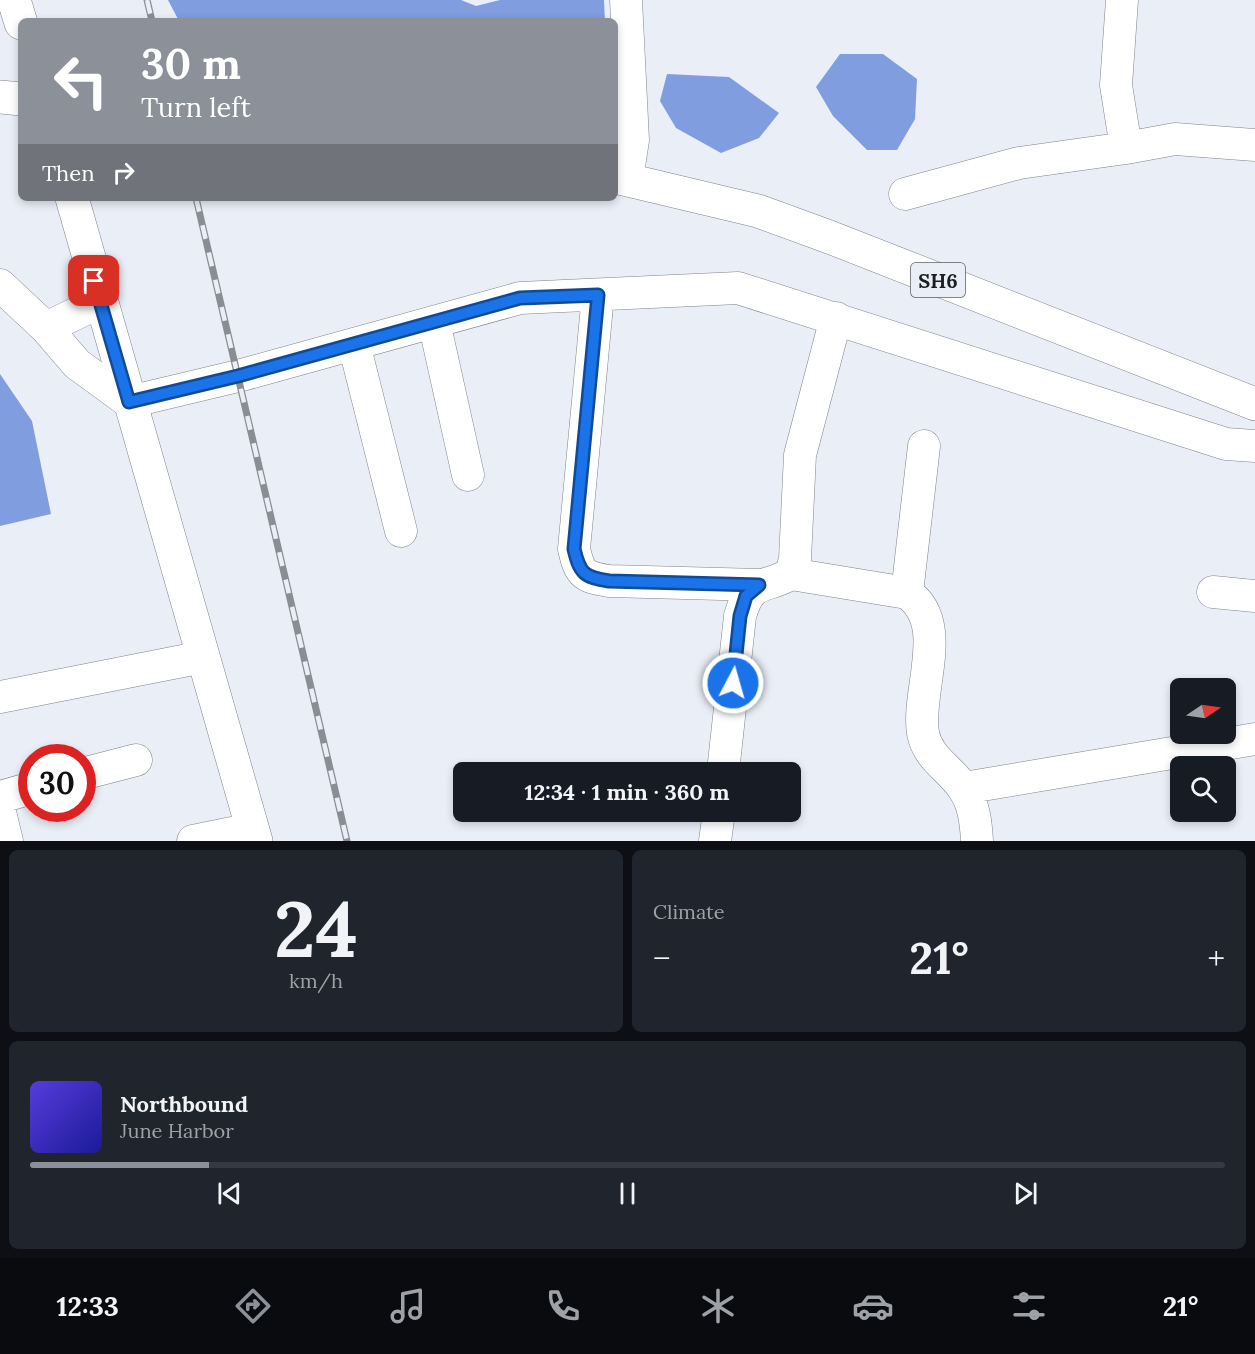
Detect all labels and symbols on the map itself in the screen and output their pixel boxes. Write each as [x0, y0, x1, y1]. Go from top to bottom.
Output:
pin [68, 255, 119, 306]
road number: SH6 [911, 263, 965, 297]
position arrow [701, 651, 765, 715]
north arrow [1170, 678, 1236, 744]
speed limit sign: 30 [18, 744, 96, 822]

